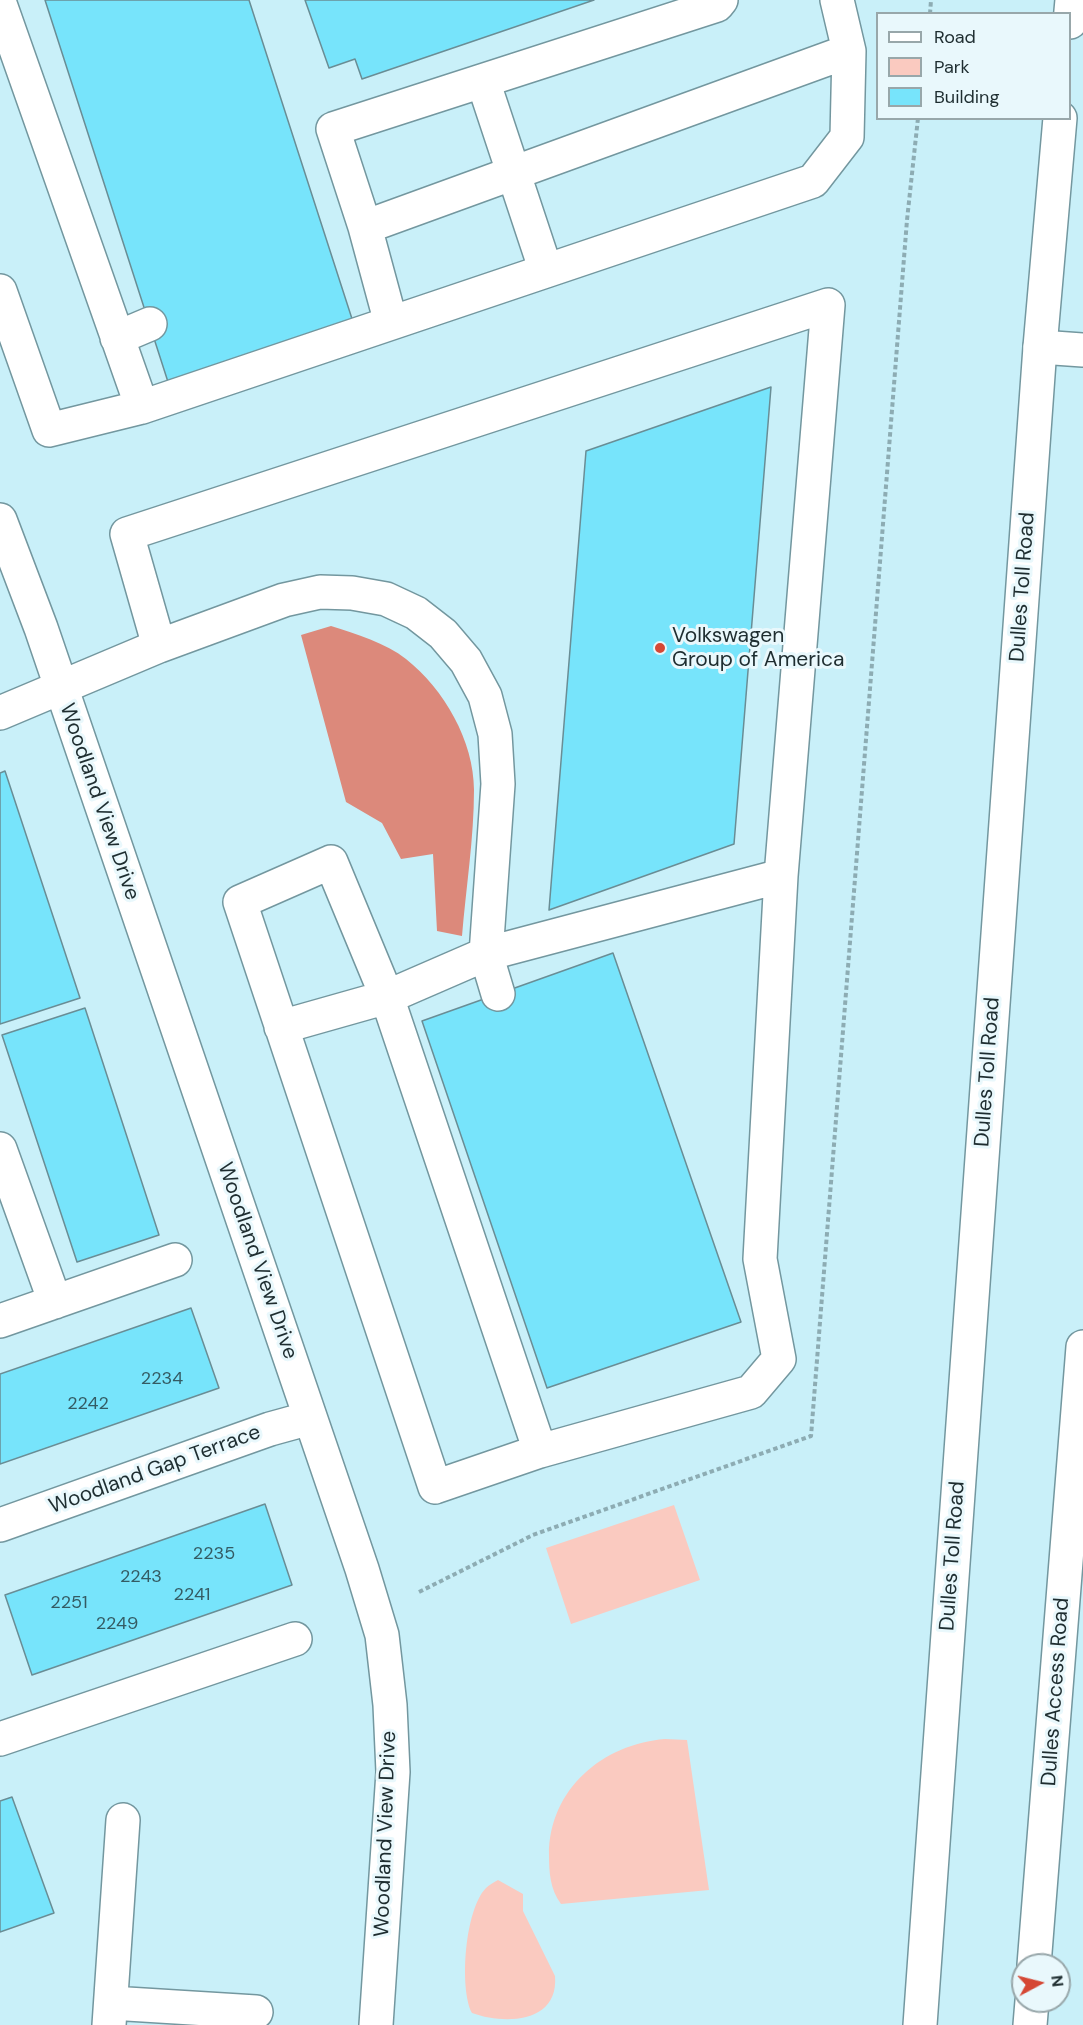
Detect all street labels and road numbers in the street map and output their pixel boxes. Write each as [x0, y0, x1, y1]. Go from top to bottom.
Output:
street label: Dulles Toll Road [1005, 511, 1041, 663]
street label: Woodland View Drive [54, 700, 144, 904]
street label: Dulles Toll Road [970, 996, 1006, 1148]
street label: Woodland View Drive [212, 1159, 302, 1363]
street label: Woodland Gap Terrace [46, 1420, 264, 1520]
street label: Dulles Toll Road [935, 1480, 971, 1632]
street label: Dulles Access Road [1037, 1597, 1075, 1787]
street label: Woodland View Drive [370, 1731, 402, 1937]

